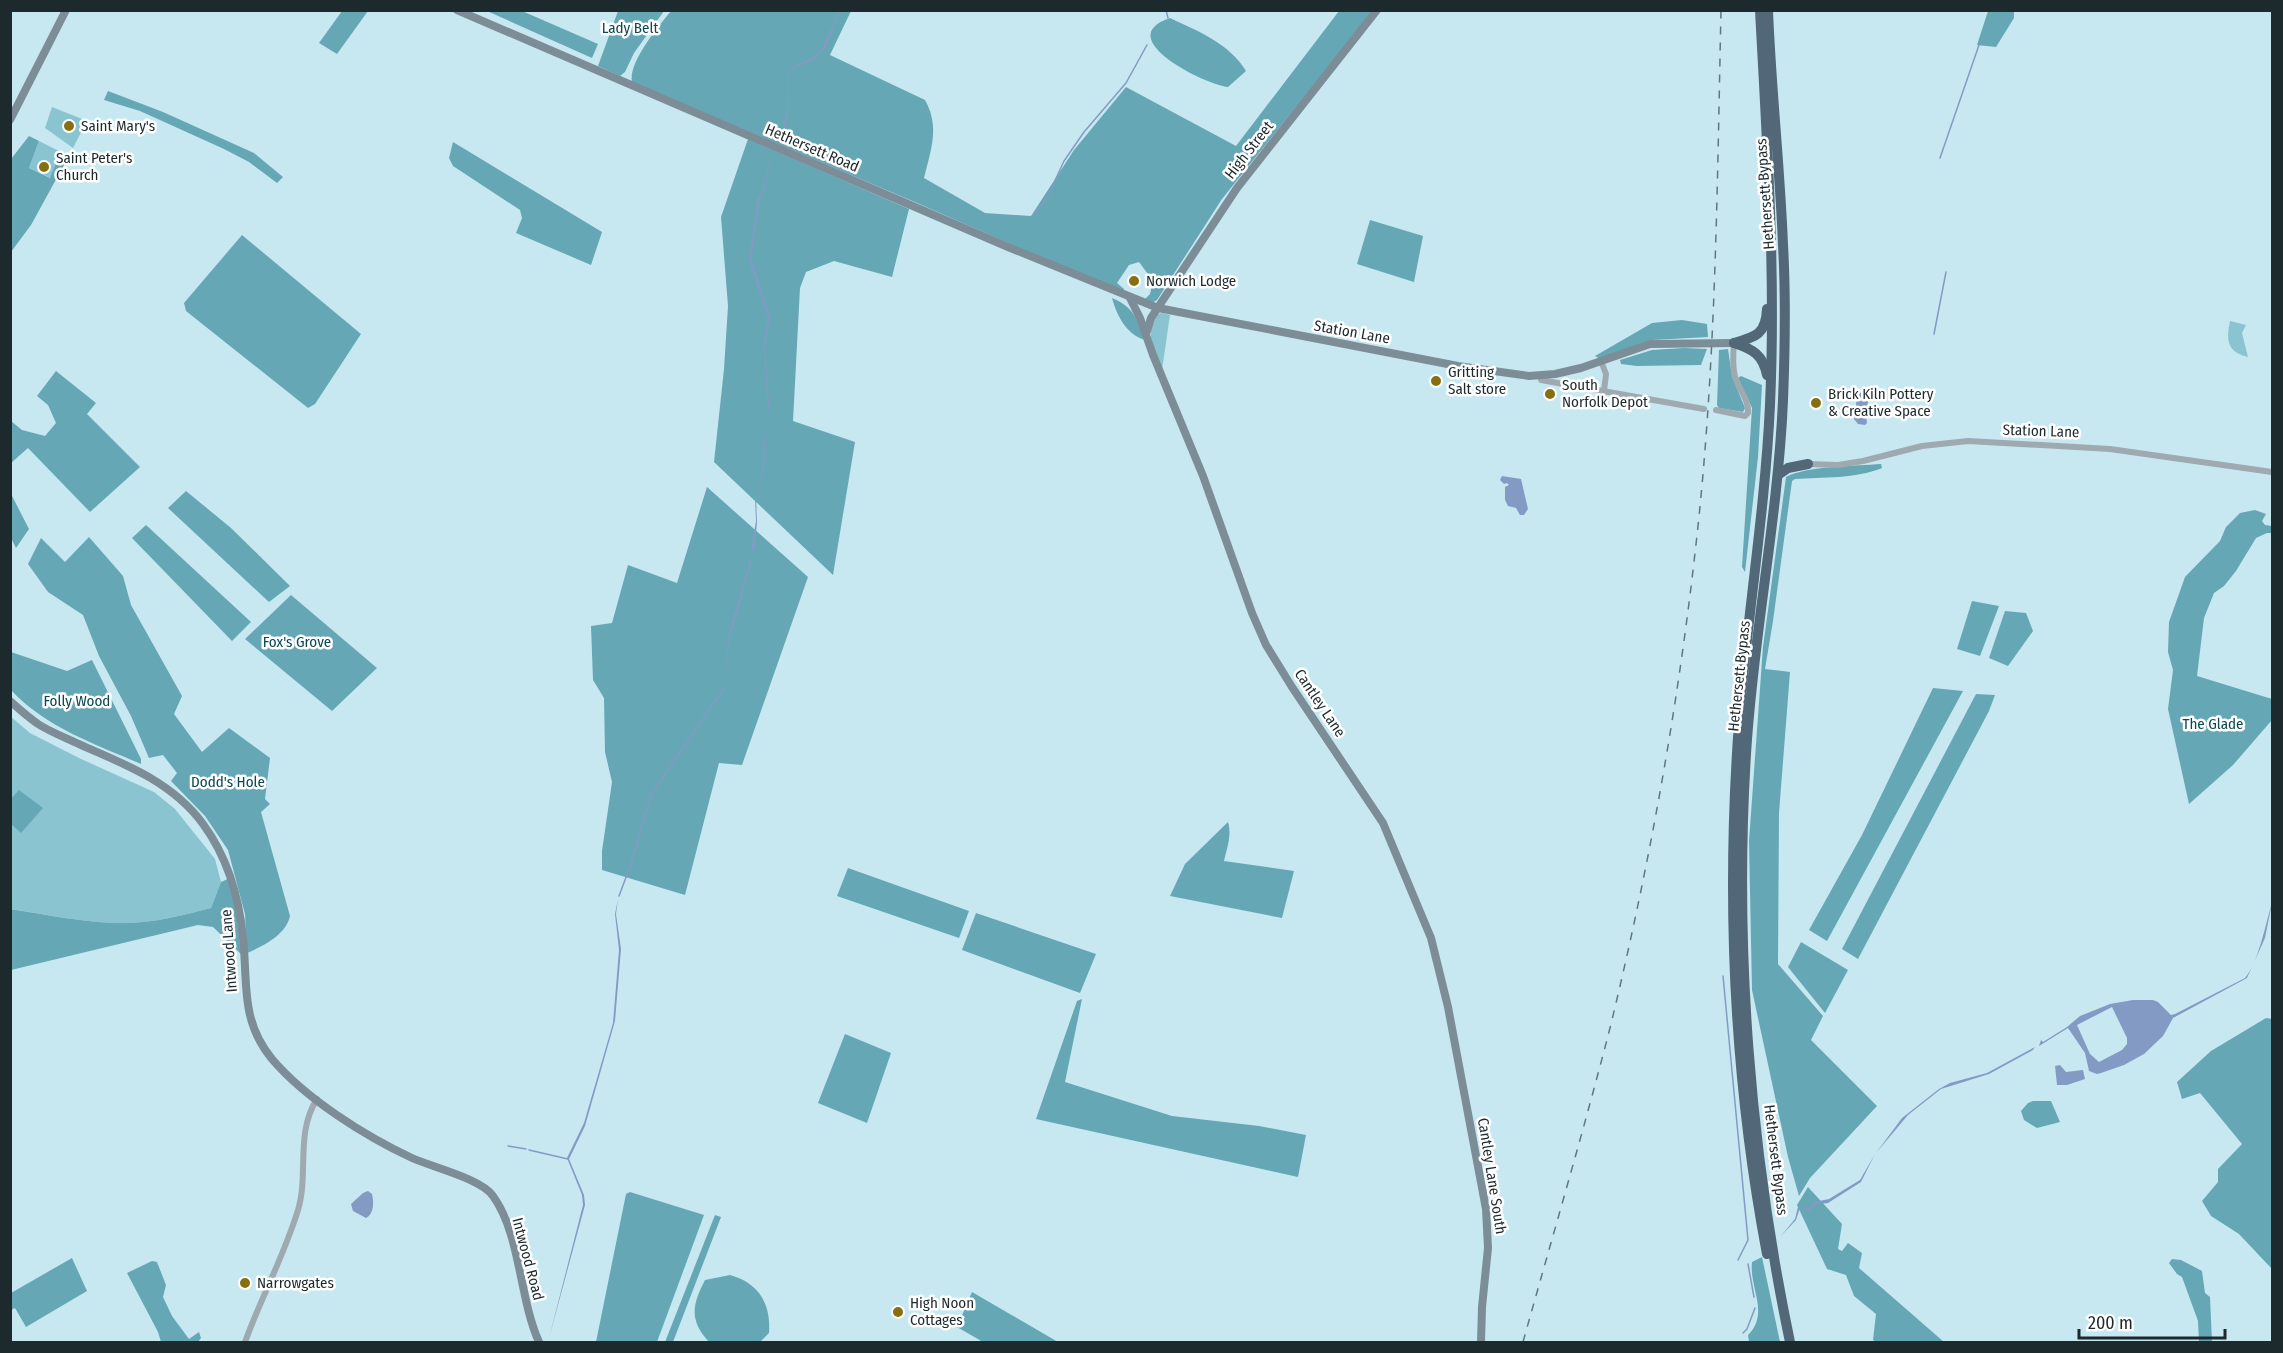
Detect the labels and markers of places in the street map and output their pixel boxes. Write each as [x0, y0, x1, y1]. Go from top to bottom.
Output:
place label: Saint Mary's [81, 117, 155, 135]
marker: Saint Mary's [62, 119, 76, 133]
place label: Saint Peter's Church [56, 149, 132, 184]
marker: Saint Peter's Church [37, 160, 51, 174]
place label: Norwich Lodge [1146, 272, 1236, 290]
marker: Norwich Lodge [1127, 274, 1141, 288]
place label: Gritting Salt store [1448, 363, 1506, 398]
marker: Gritting Salt store [1429, 374, 1443, 388]
place label: South Norfolk Depot [1562, 376, 1648, 411]
place label: Brick Kiln Pottery & Creative Space [1828, 385, 1934, 420]
marker: South Norfolk Depot [1543, 387, 1557, 401]
marker: Brick Kiln Pottery & Creative Space [1809, 396, 1823, 410]
place label: Narrowgates [257, 1274, 334, 1292]
marker: Narrowgates [238, 1276, 252, 1290]
place label: High Noon Cottages [910, 1294, 974, 1329]
marker: High Noon Cottages [891, 1305, 905, 1319]

